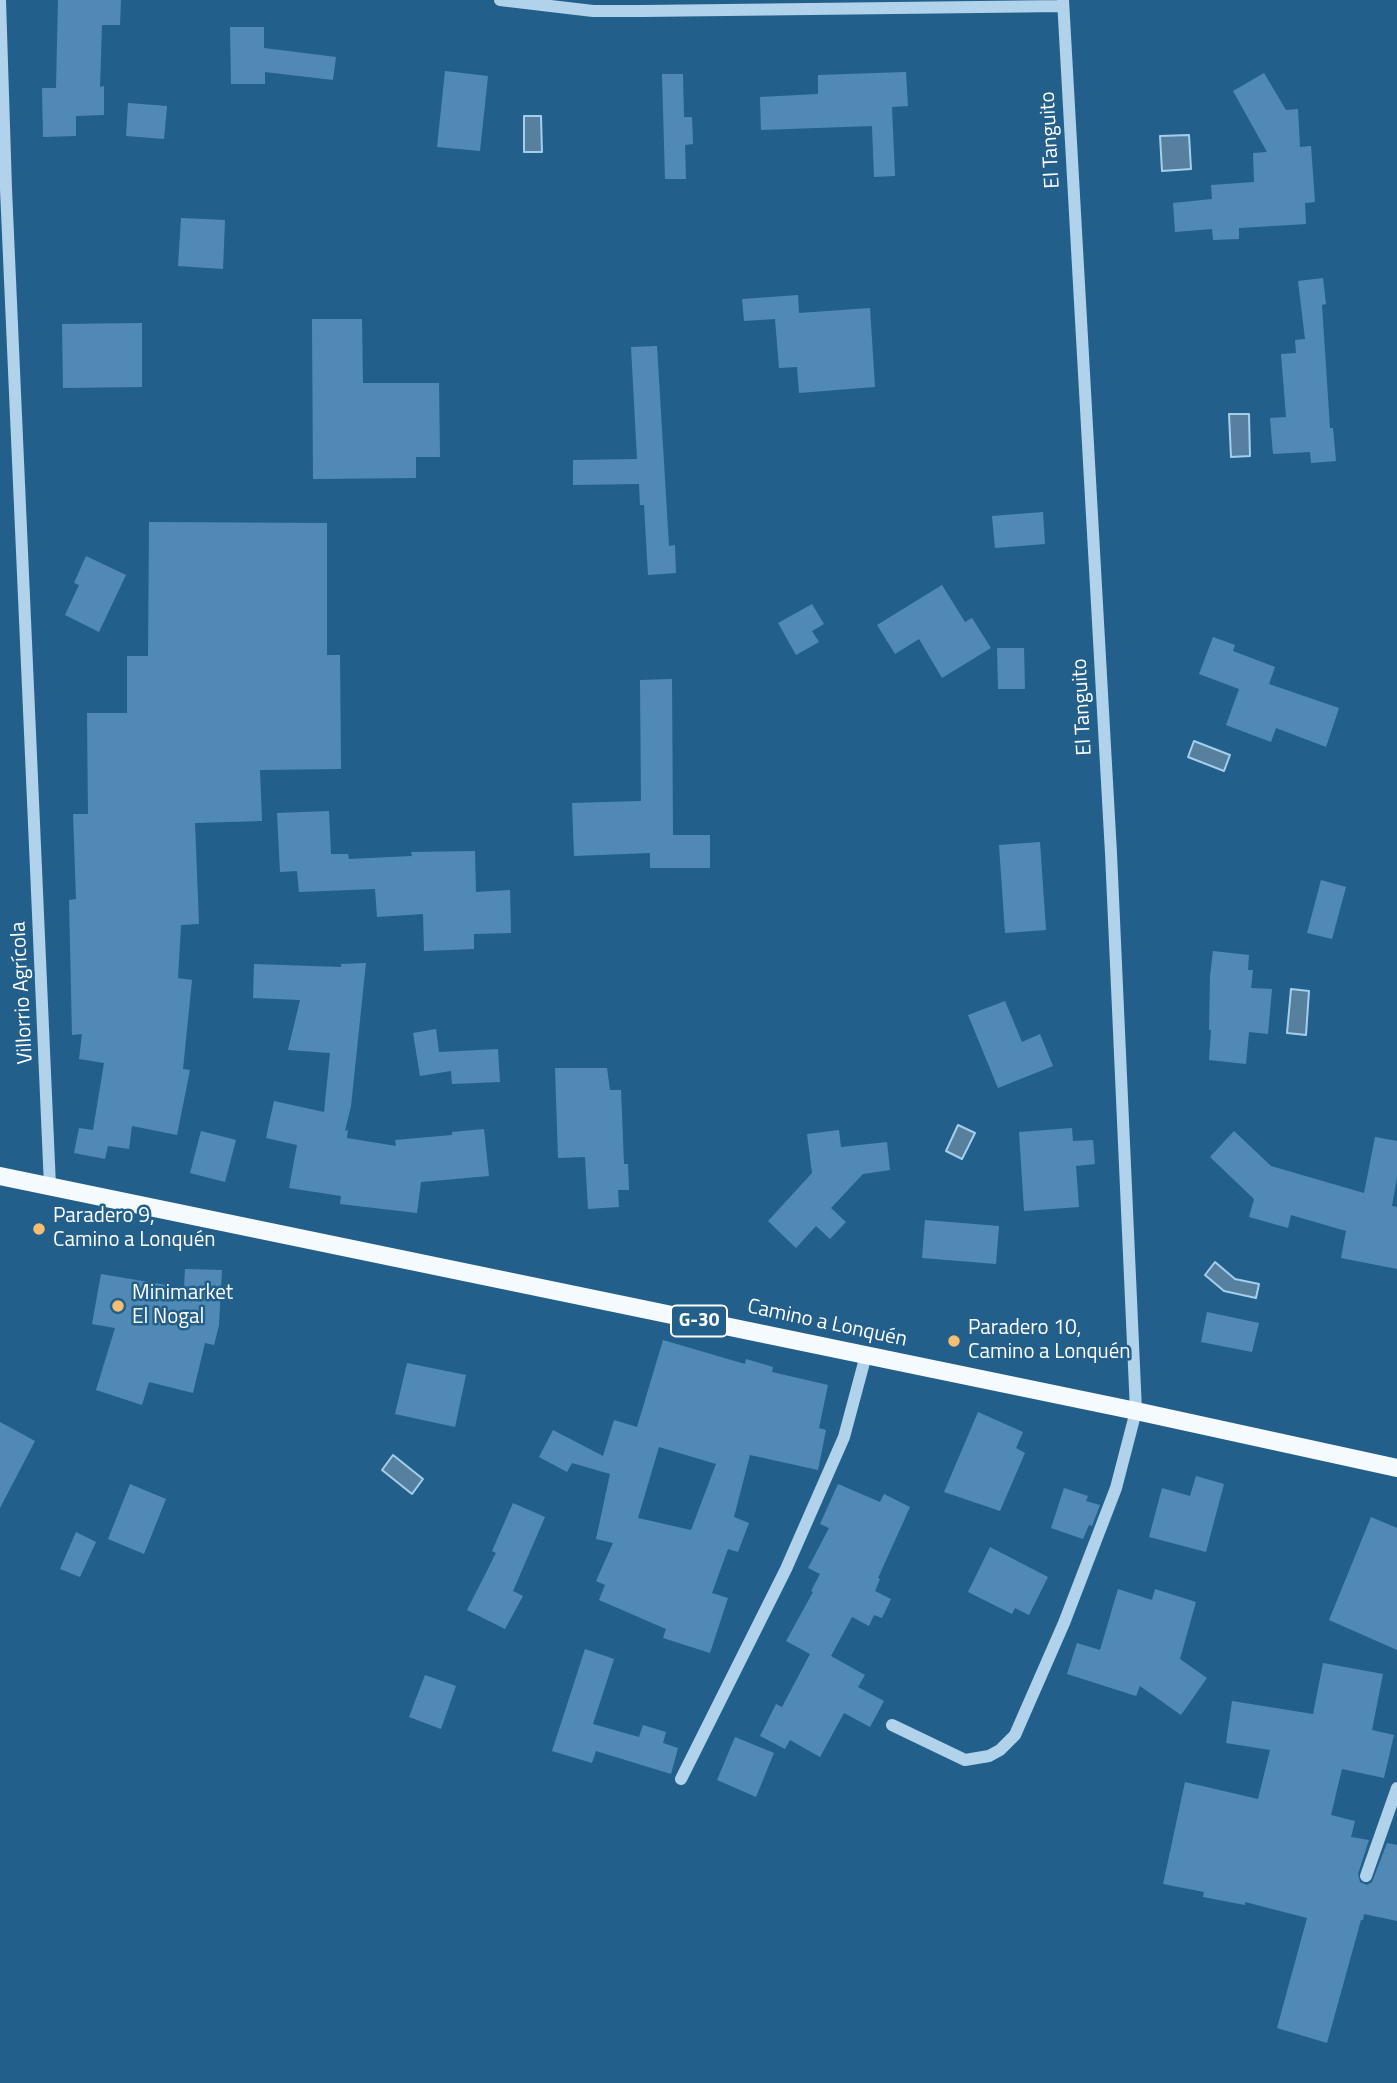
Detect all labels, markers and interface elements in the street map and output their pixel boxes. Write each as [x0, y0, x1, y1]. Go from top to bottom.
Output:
street label: El Tanguito [1036, 91, 1066, 189]
street label: El Tanguito [1068, 658, 1098, 756]
street label: Villorrio Agrícola [7, 921, 39, 1065]
place label: Paradero 9, Camino a Lonquén [53, 1204, 216, 1254]
marker: Paradero 9, Camino a Lonquén [31, 1221, 47, 1237]
place label: Minimarket El Nogal [132, 1281, 233, 1331]
street label: Camino a Lonquén [745, 1295, 909, 1353]
marker: Minimarket El Nogal [110, 1298, 126, 1314]
road number: G-30 [671, 1306, 727, 1336]
place label: Paradero 10, Camino a Lonquén [968, 1316, 1131, 1366]
marker: Paradero 10, Camino a Lonquén [946, 1333, 962, 1349]

